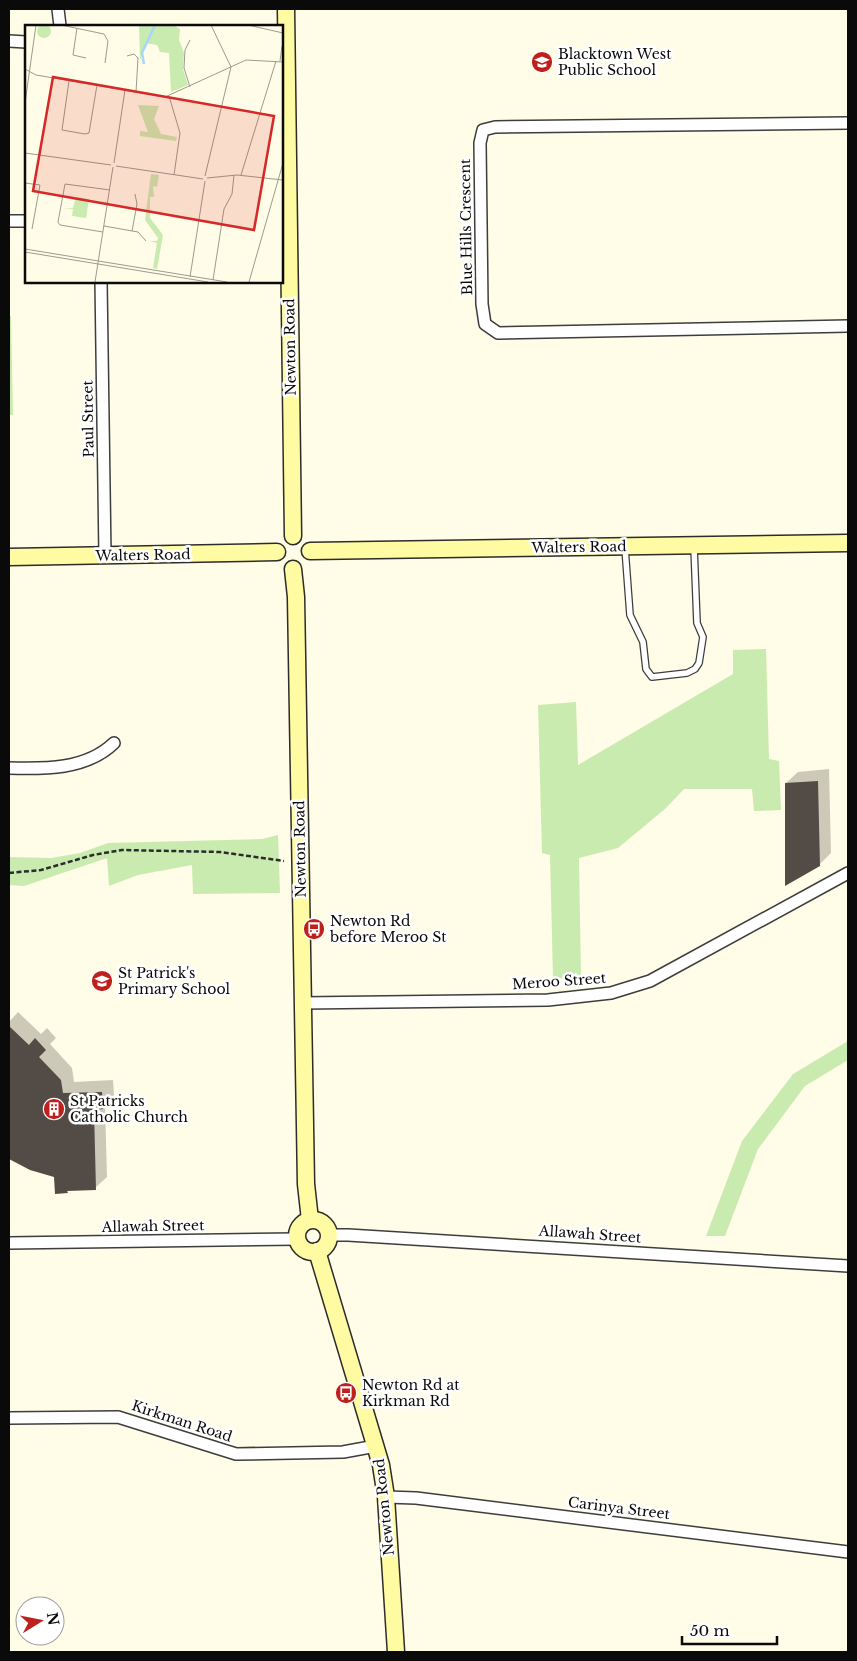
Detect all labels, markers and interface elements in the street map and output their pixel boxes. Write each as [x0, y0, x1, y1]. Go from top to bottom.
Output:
inset map [25, 25, 282, 282]
place label: Blacktown West Public School [558, 45, 672, 79]
school or university icon: Blacktown West Public School [530, 50, 554, 74]
street label: Blue Hills Crescent [456, 158, 476, 295]
street label: Newton Road [280, 298, 300, 396]
street label: Paul Street [78, 380, 98, 458]
street label: Walters Road [530, 537, 627, 557]
street label: Walters Road [94, 545, 191, 565]
street label: Newton Road [290, 800, 310, 898]
place label: Newton Rd before Meroo St [329, 912, 447, 946]
bus stop icon: Newton Rd before Meroo St [302, 917, 326, 941]
place label: St Patrick's Primary School [118, 964, 231, 998]
school or university icon: St Patrick's Primary School [90, 969, 114, 993]
street label: Meroo Street [512, 969, 607, 993]
place label: St Patricks Catholic Church [70, 1092, 188, 1126]
building icon: St Patricks Catholic Church [42, 1097, 66, 1121]
street label: Allawah Street [100, 1216, 205, 1236]
street label: Allawah Street [537, 1221, 643, 1247]
place label: Newton Rd at Kirkman Rd [362, 1376, 460, 1410]
bus stop icon: Newton Rd at Kirkman Rd [334, 1381, 358, 1405]
street label: Kirkman Road [129, 1396, 235, 1446]
street label: Newton Road [370, 1457, 398, 1556]
street label: Carinya Street [567, 1493, 672, 1523]
north arrow [15, 1596, 65, 1646]
text: N [43, 1611, 63, 1627]
scale bar [682, 1614, 777, 1646]
text: 50 m [690, 1621, 730, 1640]

